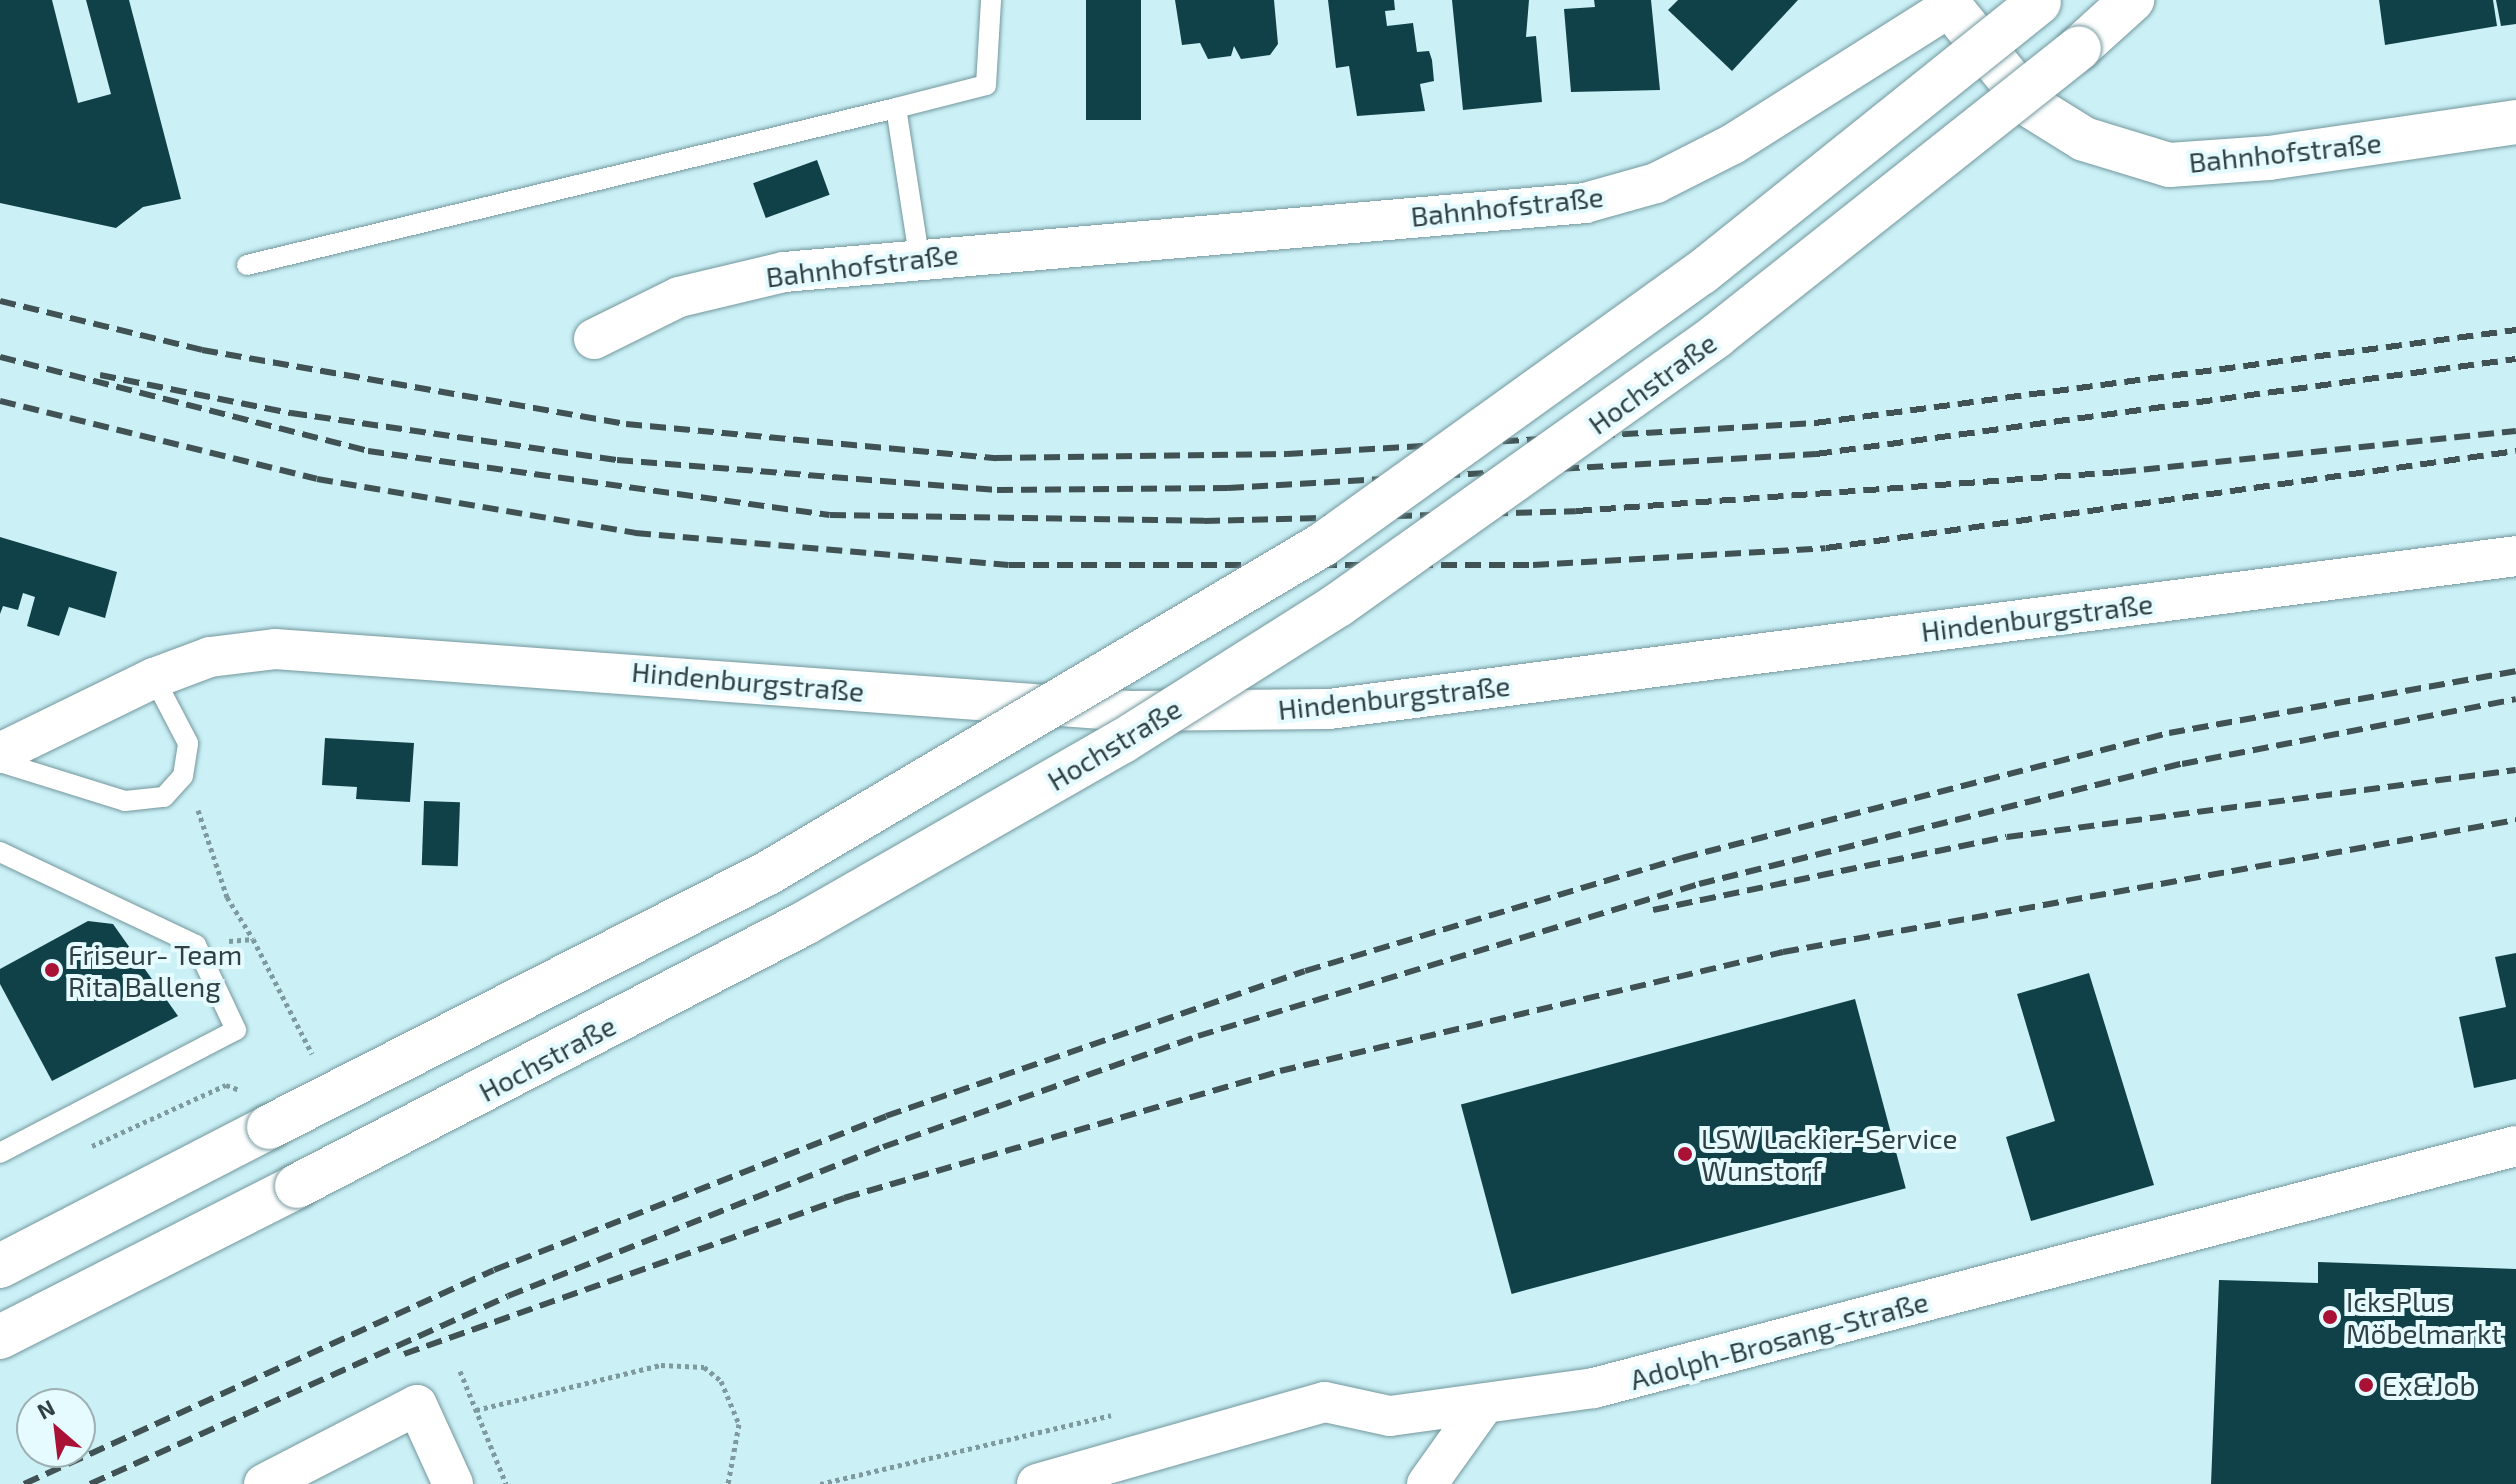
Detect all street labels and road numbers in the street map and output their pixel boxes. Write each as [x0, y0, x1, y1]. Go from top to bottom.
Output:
street label: Bahnhofstraße [2187, 125, 2383, 179]
street label: Bahnhofstraße [1409, 179, 1605, 233]
street label: Bahnhofstraße [764, 237, 960, 293]
street label: Hochstraße [1581, 325, 1723, 441]
street label: Hindenburgstraße [1919, 586, 2155, 648]
street label: Hindenburgstraße [630, 654, 866, 708]
street label: Hindenburgstraße [1276, 668, 1512, 726]
street label: Hochstraße [1041, 691, 1187, 797]
street label: Hochstraße [473, 1008, 621, 1108]
street label: Adolph-Brosang-Straße [1626, 1284, 1932, 1396]

